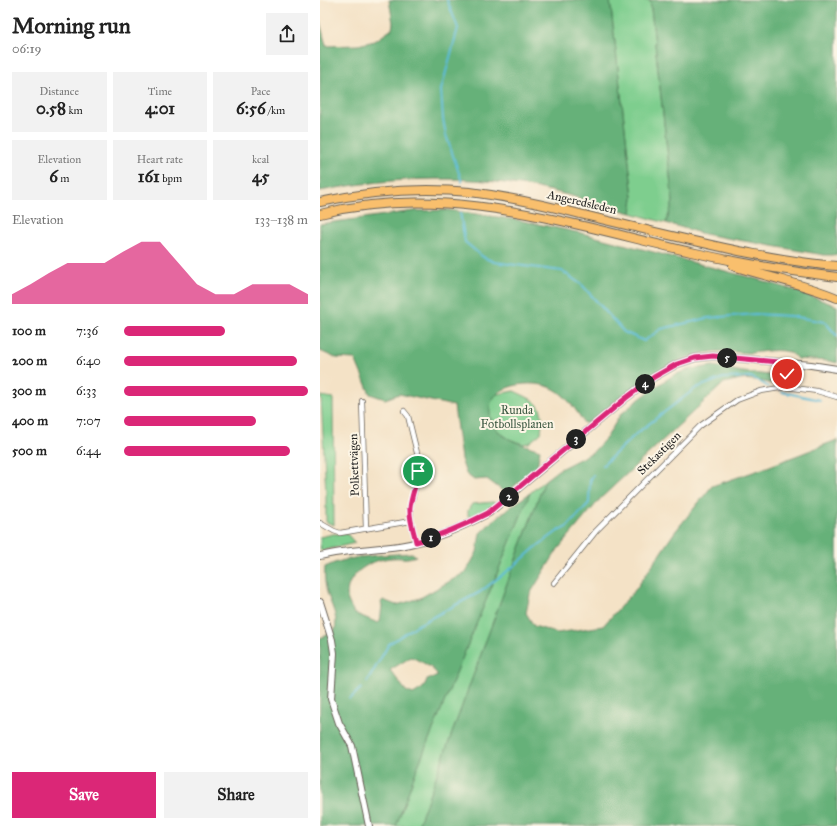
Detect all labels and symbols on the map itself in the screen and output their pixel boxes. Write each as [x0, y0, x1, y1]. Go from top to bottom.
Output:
street label: Angeredsleden [545, 187, 619, 218]
pin: 5 [717, 348, 737, 368]
pin [770, 357, 804, 391]
pin: 4 [635, 374, 655, 394]
park label: Runda Fotbollsplanen [481, 403, 554, 431]
street label: Stekastigen [634, 428, 685, 478]
pin: 3 [566, 429, 586, 449]
street label: Polkettvägen [346, 433, 363, 497]
pin [401, 454, 435, 488]
pin: 2 [499, 487, 519, 507]
pin: 1 [421, 528, 441, 548]

